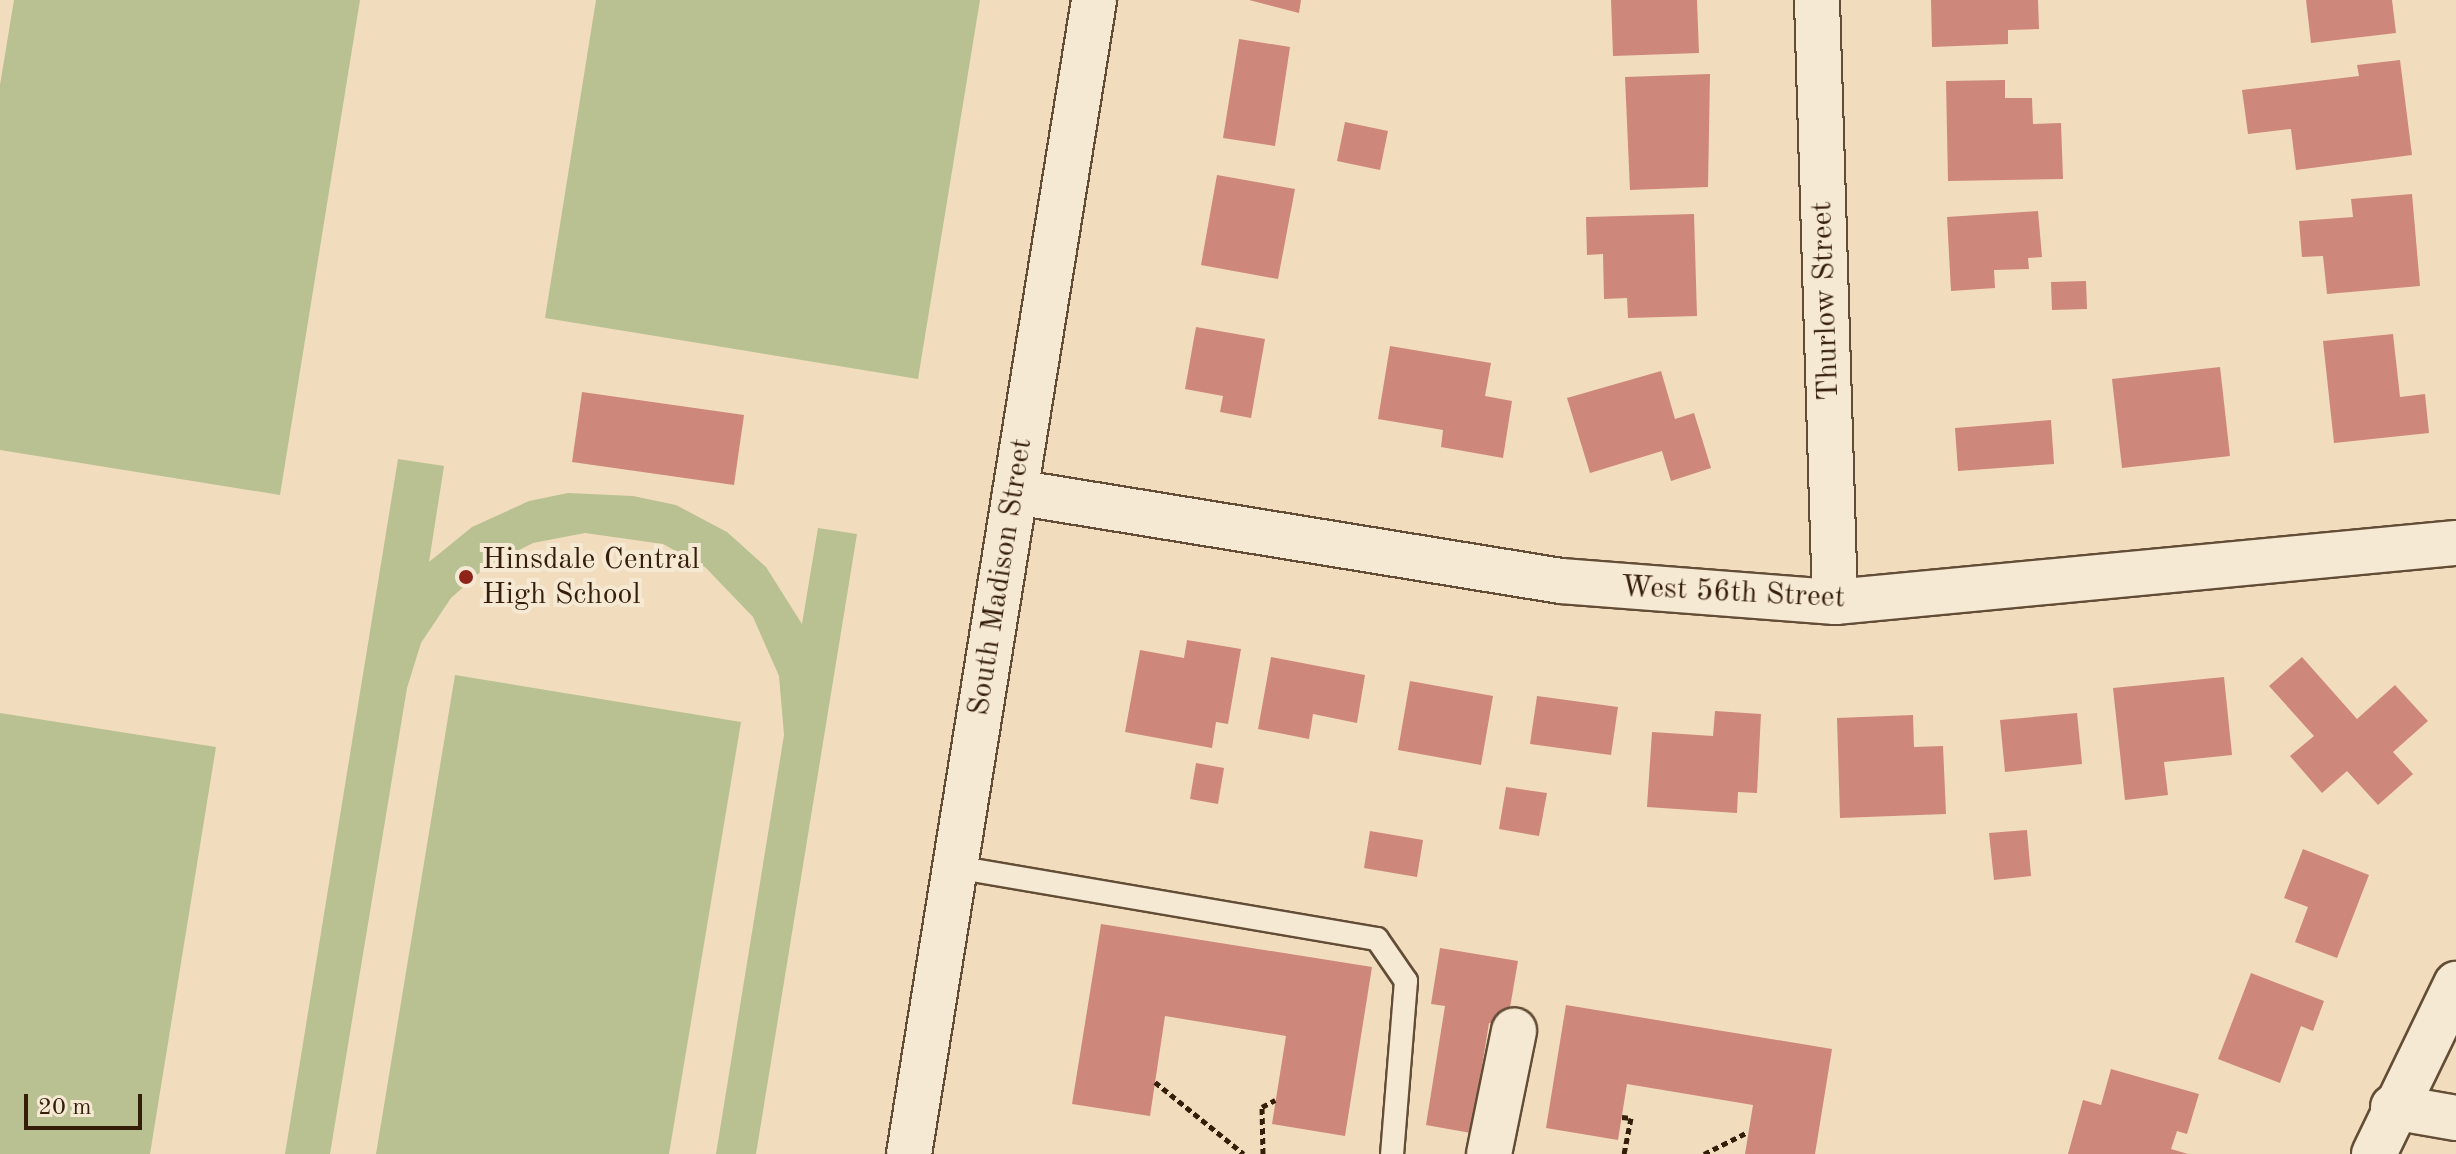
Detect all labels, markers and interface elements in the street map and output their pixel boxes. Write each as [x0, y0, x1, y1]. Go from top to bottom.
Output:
street label: Thurlow Street [1805, 201, 1847, 401]
street label: South Madison Street [961, 436, 1041, 718]
place label: Hinsdale Central High School [482, 542, 700, 612]
marker: Hinsdale Central High School [457, 568, 475, 586]
street label: West 56th Street [1620, 569, 1846, 617]
scale bar [28, 1078, 146, 1128]
text: 20 m [38, 1096, 92, 1120]

